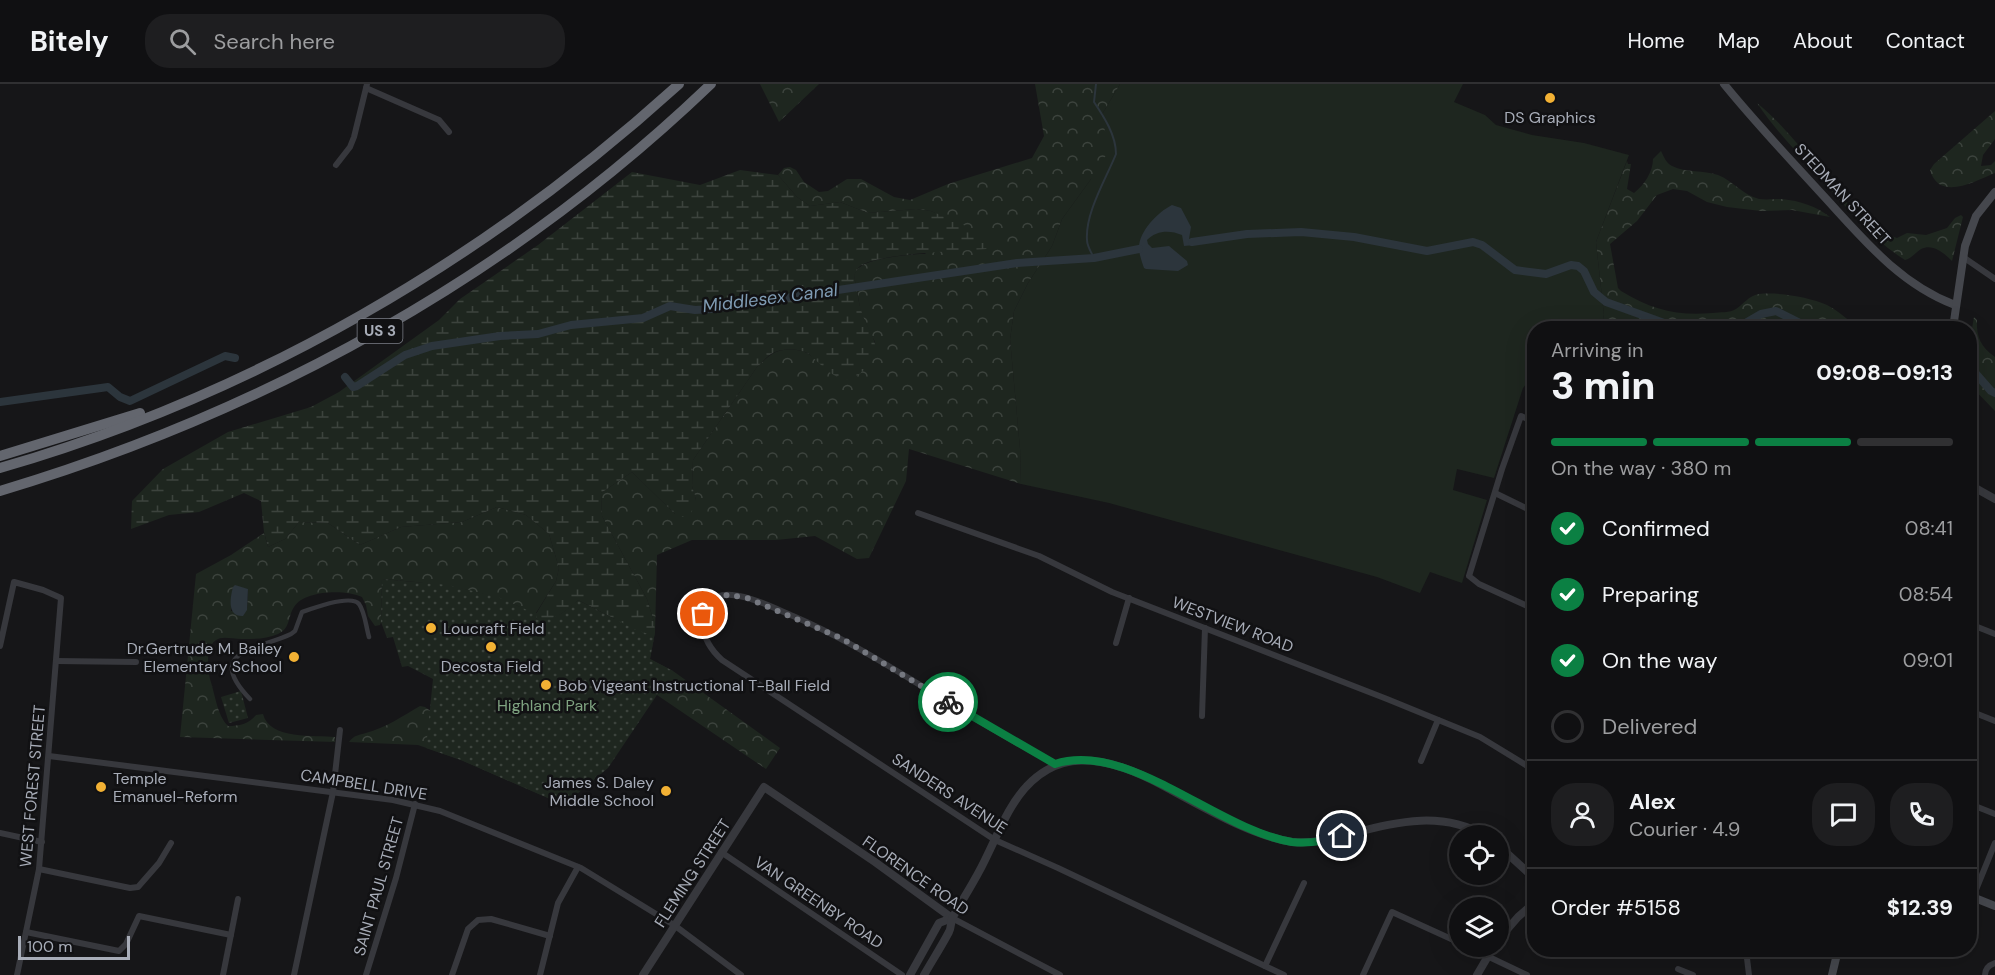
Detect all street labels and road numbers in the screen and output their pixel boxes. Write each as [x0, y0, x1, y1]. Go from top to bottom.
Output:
street label: STEDMAN STREET [1790, 139, 1895, 250]
road number: US 3 [358, 319, 403, 343]
street label: WESTVIEW ROAD [1169, 592, 1297, 657]
street label: WEST FOREST STREET [15, 704, 50, 868]
street label: SANDERS AVENUE [888, 748, 1011, 839]
street label: CAMPBELL DRIVE [299, 764, 429, 805]
street label: SAINT PAUL STREET [349, 814, 408, 958]
street label: FLEMING STREET [650, 815, 735, 931]
street label: FLORENCE ROAD [858, 831, 973, 920]
street label: VAN GREENBY ROAD [750, 851, 887, 953]

